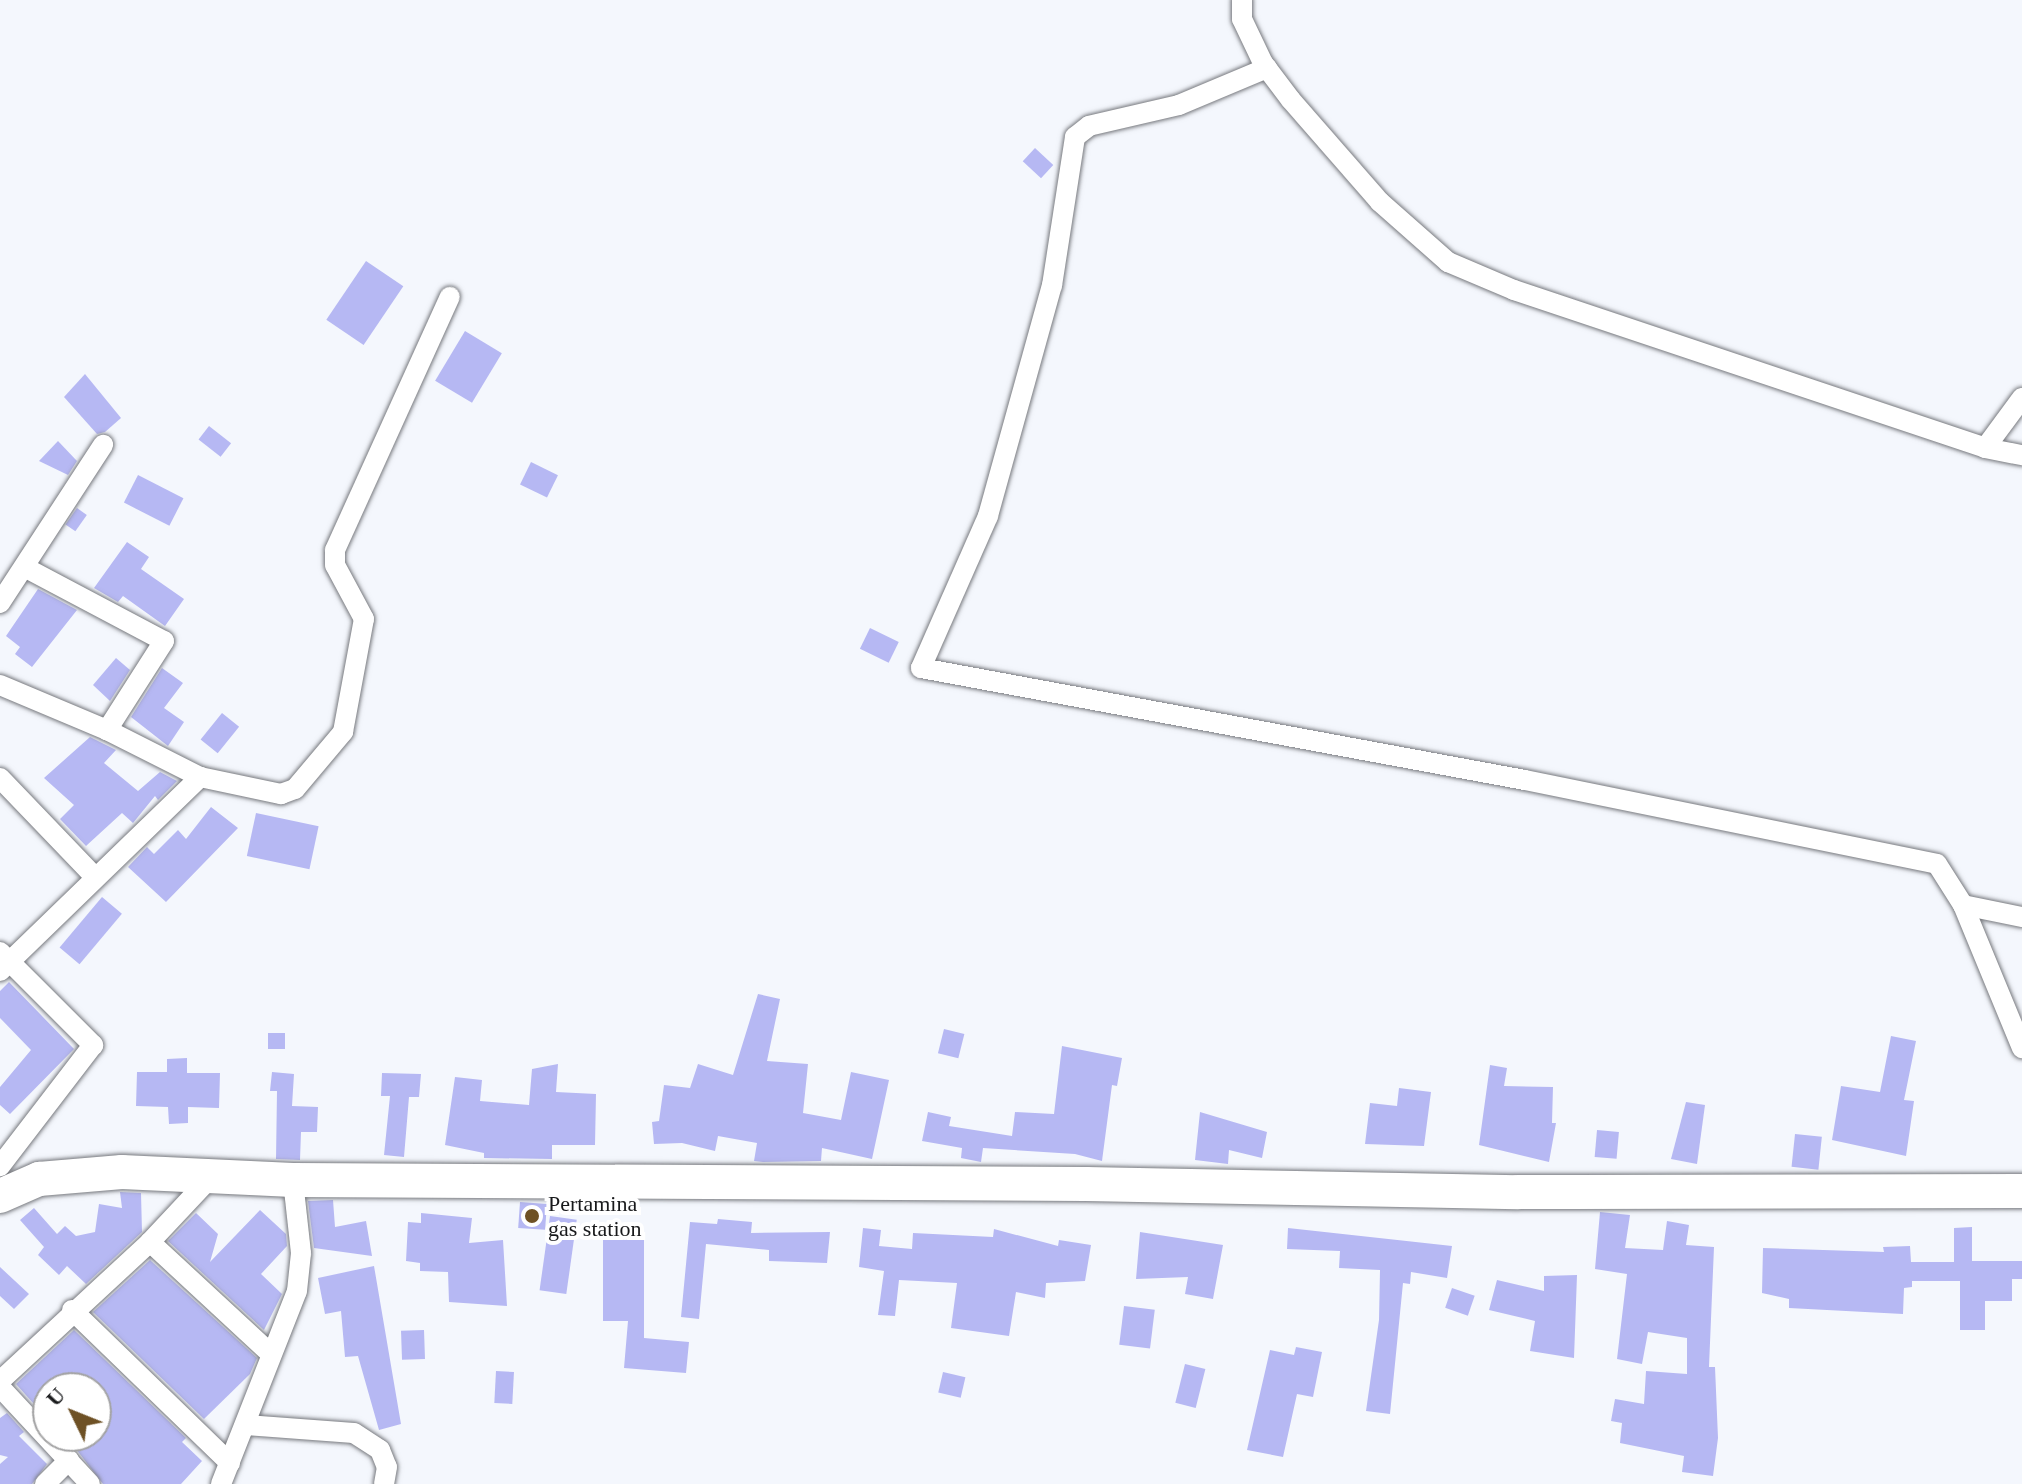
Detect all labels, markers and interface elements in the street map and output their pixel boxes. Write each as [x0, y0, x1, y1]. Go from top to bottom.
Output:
place label: Pertamina gas station [548, 1190, 641, 1242]
marker: Pertamina gas station [523, 1207, 541, 1225]
north arrow [32, 1372, 112, 1452]
text: U [41, 1382, 70, 1411]

